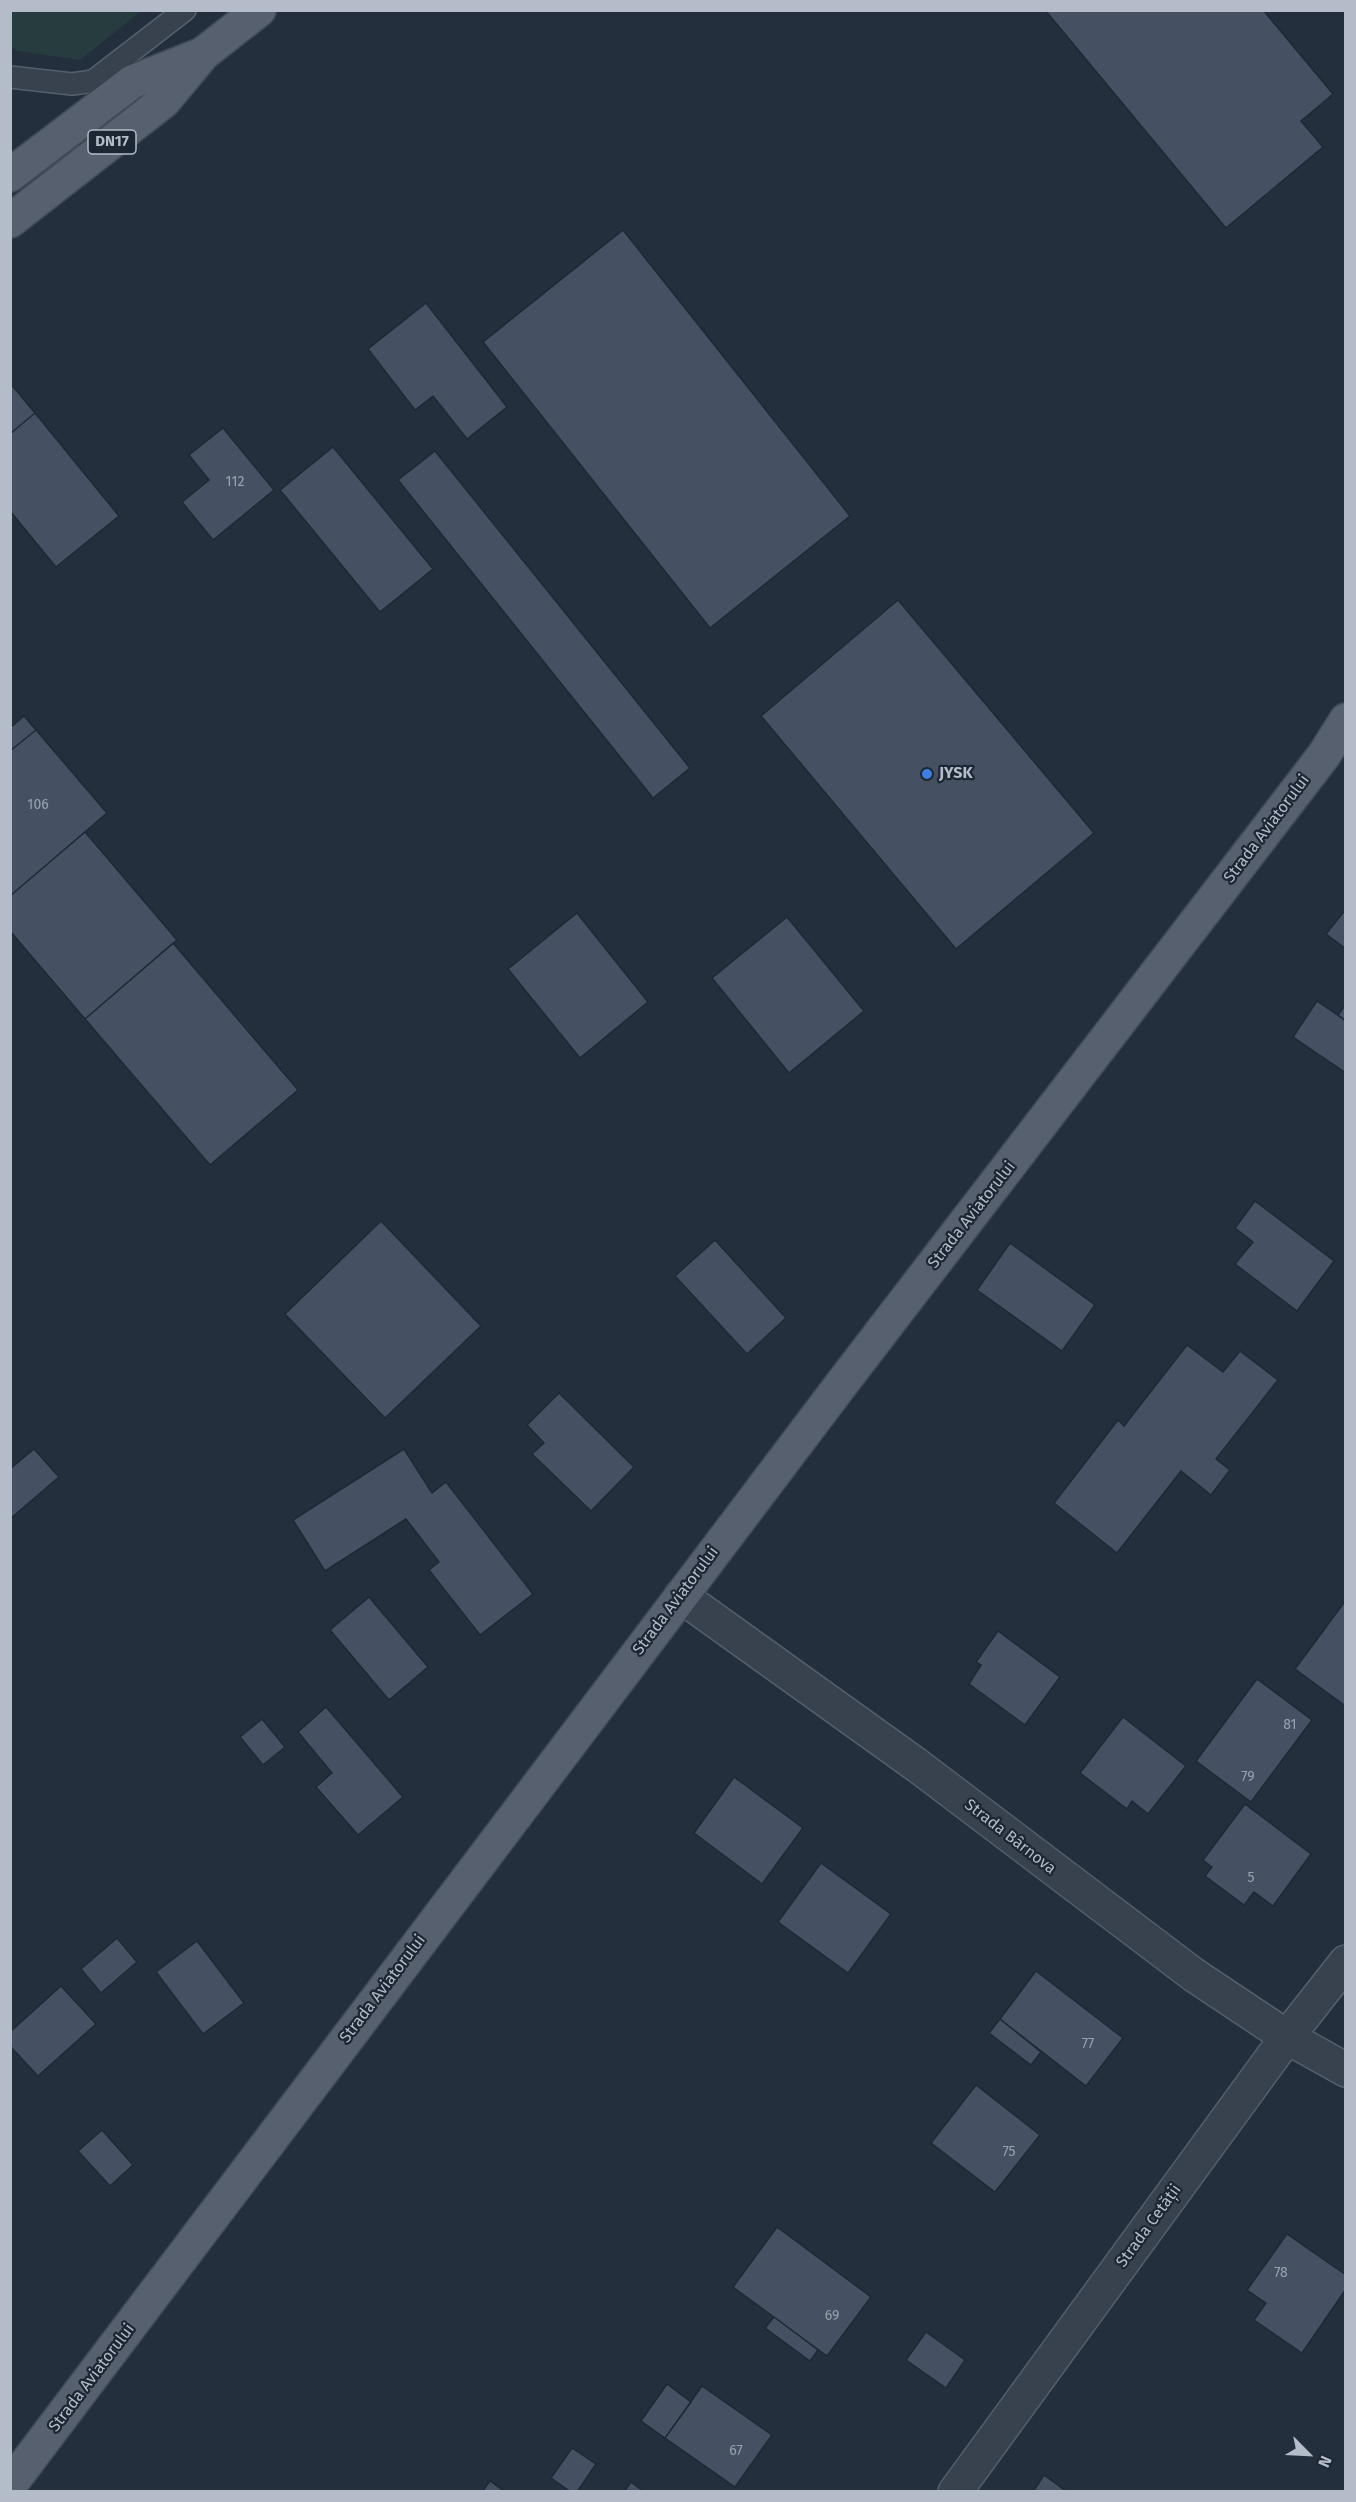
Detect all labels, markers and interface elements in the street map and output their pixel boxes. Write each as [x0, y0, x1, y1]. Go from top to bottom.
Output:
road number: DN17 [88, 130, 136, 154]
house number: 112 [226, 474, 244, 490]
place label: JYSK [939, 764, 973, 784]
marker: JYSK [920, 767, 934, 781]
street label: Strada Aviatorului [1220, 771, 1314, 887]
house number: 106 [27, 797, 49, 813]
street label: Strada Aviatorului [924, 1158, 1020, 1272]
street label: Strada Aviatorului [629, 1543, 723, 1659]
house number: 81 [1283, 1717, 1297, 1733]
house number: 79 [1241, 1769, 1255, 1785]
street label: Strada Bârnova [960, 1795, 1060, 1879]
house number: 5 [1247, 1870, 1255, 1886]
street label: Strada Aviatorului [336, 1931, 430, 2047]
house number: 77 [1082, 2036, 1094, 2052]
house number: 75 [1002, 2144, 1016, 2160]
street label: Strada Cetății [1112, 2181, 1186, 2271]
house number: 78 [1274, 2265, 1288, 2281]
house number: 69 [825, 2308, 839, 2324]
street label: Strada Aviatorului [45, 2320, 139, 2436]
north arrow [1278, 2424, 1338, 2484]
house number: 67 [729, 2443, 743, 2459]
text: N [1314, 2453, 1336, 2470]

